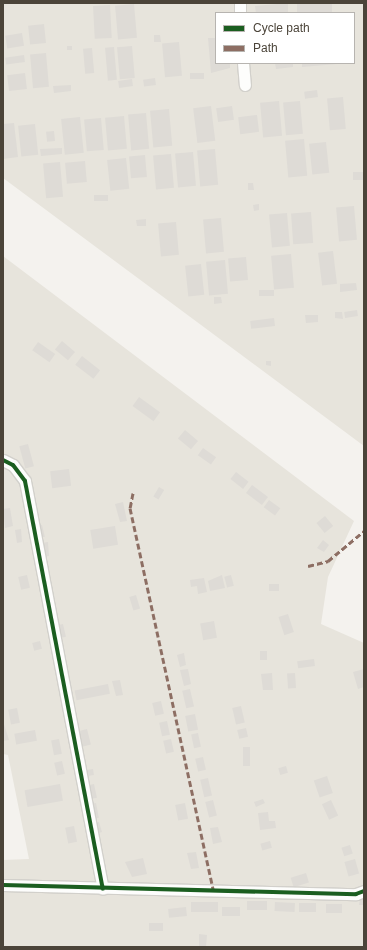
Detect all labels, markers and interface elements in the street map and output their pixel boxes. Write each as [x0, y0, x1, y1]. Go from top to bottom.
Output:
legend [215, 12, 355, 64]
text: Cycle path [253, 21, 310, 35]
text: Path [253, 41, 278, 55]

